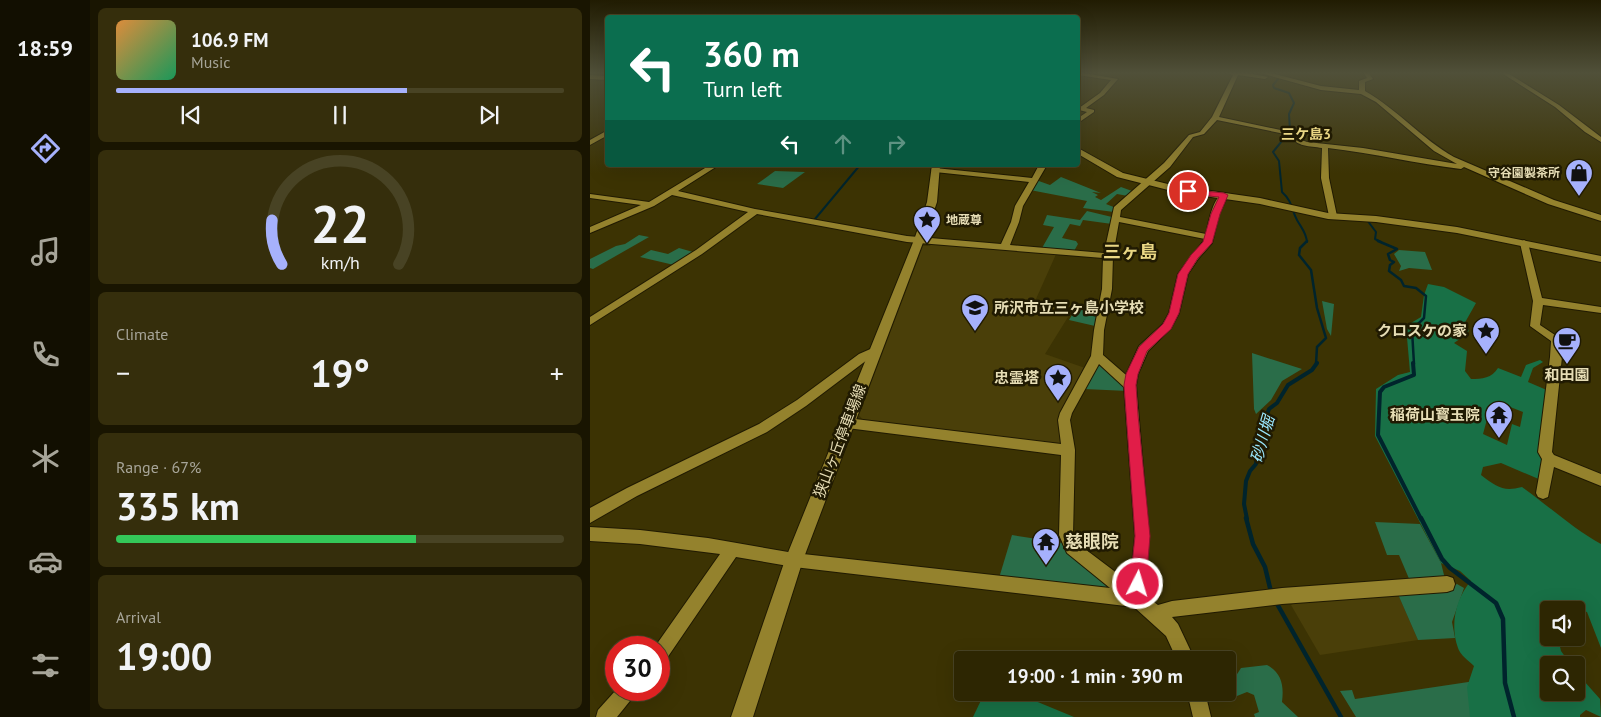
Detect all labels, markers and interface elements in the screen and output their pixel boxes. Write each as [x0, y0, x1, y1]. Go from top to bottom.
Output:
text: 106.9 FM [191, 28, 268, 52]
text: 360 m [703, 31, 800, 77]
text: 18:59 [17, 34, 73, 62]
icon: left [620, 35, 685, 100]
text: Music [191, 52, 231, 72]
text: Turn left [703, 75, 782, 103]
icon: previous [177, 101, 205, 129]
icon: pause [326, 101, 354, 129]
icon: next [475, 101, 503, 129]
district label: 三ケ島3 [1281, 125, 1331, 143]
icon: left [776, 130, 804, 158]
icon: ahead [829, 130, 857, 158]
icon: right [882, 130, 910, 158]
icon: directions [28, 131, 63, 166]
shop icon: 守谷園製茶所 [1564, 158, 1594, 197]
place label: 守谷園製茶所 [1488, 165, 1560, 180]
pin [1167, 170, 1209, 212]
icon: arrive [1174, 177, 1202, 205]
text: 22 [311, 190, 369, 257]
place icon: 地蔵尊 [912, 205, 942, 244]
place label: 地蔵尊 [946, 212, 982, 227]
icon: music [28, 234, 63, 269]
district label: 三ヶ島 [1103, 240, 1157, 263]
text: km/h [320, 251, 360, 274]
school or university icon: 所沢市立三ヶ島小学校 [960, 293, 990, 332]
place label: 所沢市立三ヶ島小学校 [994, 298, 1144, 317]
place icon: クロスケの家 [1471, 316, 1501, 355]
place label: クロスケの家 [1377, 321, 1467, 340]
text: Climate [116, 324, 168, 344]
cafe icon: 和田園 [1552, 326, 1582, 365]
icon: phone [28, 337, 63, 372]
text: 19° [310, 348, 370, 397]
text: − [116, 354, 130, 391]
text: + [550, 354, 564, 391]
place icon: 忠霊塔 [1043, 363, 1073, 402]
place label: 和田園 [1544, 365, 1590, 384]
place label: 忠霊塔 [994, 368, 1039, 387]
street label: 狭山ヶ丘停車場線 [809, 381, 870, 500]
temple icon: 稲荷山寳玉院 [1484, 400, 1514, 439]
place label: 稲荷山寳玉院 [1390, 405, 1480, 424]
water label: 砂川堀 [1246, 410, 1279, 465]
icon: climate [28, 441, 63, 476]
text: Range · 67% [116, 457, 201, 477]
text: 335 km [116, 481, 240, 530]
temple icon: 慈眼院 [1031, 527, 1061, 566]
place label: 慈眼院 [1065, 530, 1119, 553]
icon: car [28, 544, 63, 579]
position arrow [1111, 557, 1163, 609]
map controls [1540, 601, 1585, 701]
button: sound [1540, 601, 1585, 646]
text: Arrival [116, 607, 161, 627]
text: 19:00 [116, 631, 212, 680]
speed limit sign: 30 [605, 636, 670, 701]
icon: filters [28, 648, 63, 683]
button: search [1540, 656, 1585, 701]
text: 19:00 · 1 min · 390 m [1007, 664, 1183, 688]

